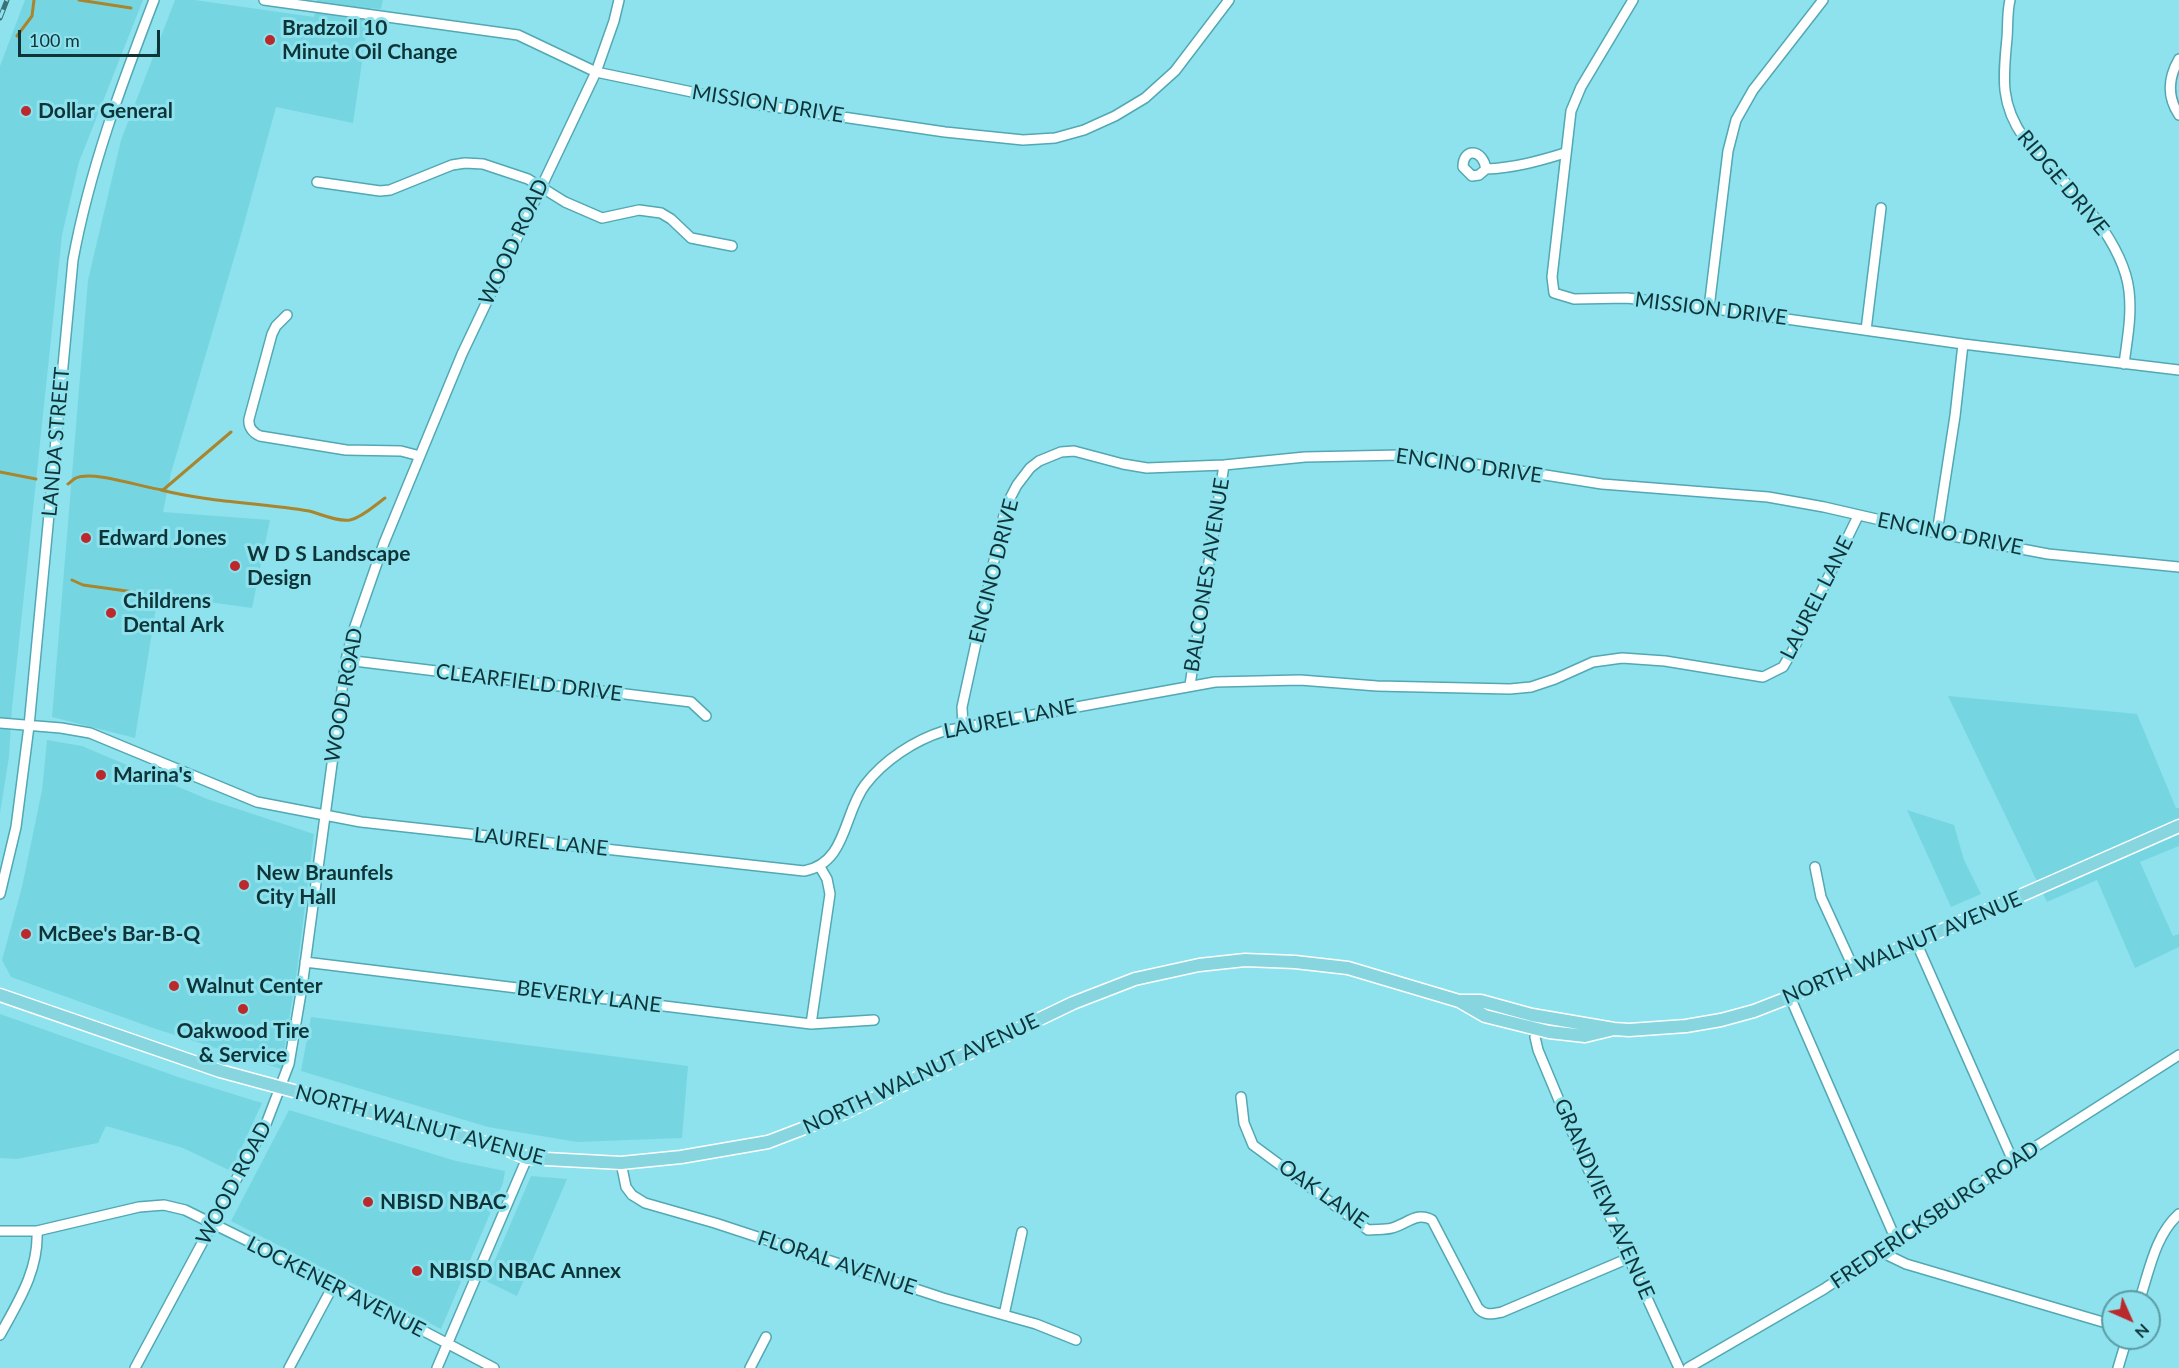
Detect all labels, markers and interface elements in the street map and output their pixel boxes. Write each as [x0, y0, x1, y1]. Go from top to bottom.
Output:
place label: Bradzoil 10 Minute Oil Change [282, 15, 458, 65]
scale bar [21, 18, 164, 56]
text: 100 m [29, 29, 80, 51]
marker: Bradzoil 10 Minute Oil Change [263, 33, 277, 47]
street label: MISSION DRIVE [690, 80, 846, 128]
place label: Dollar General [38, 98, 173, 124]
marker: Dollar General [19, 104, 33, 118]
street label: RIDGE DRIVE [2012, 125, 2114, 241]
street label: WOOD ROAD [474, 175, 554, 309]
street label: MISSION DRIVE [1633, 287, 1789, 331]
street label: LANDA STREET [37, 366, 75, 518]
street label: ENCINO DRIVE [1394, 443, 1544, 489]
street label: BALCONES AVENUE [1179, 476, 1235, 674]
street label: ENCINO DRIVE [964, 496, 1024, 646]
street label: ENCINO DRIVE [1875, 508, 2025, 560]
place label: Edward Jones [98, 525, 227, 551]
marker: Edward Jones [79, 531, 93, 545]
street label: LAUREL LANE [1775, 532, 1859, 664]
place label: W D S Landscape Design [247, 541, 410, 591]
marker: W D S Landscape Design [228, 559, 242, 573]
place label: Childrens Dental Ark [123, 588, 224, 638]
marker: Childrens Dental Ark [104, 606, 118, 620]
street label: WOOD ROAD [320, 626, 368, 764]
street label: CLEARFIELD DRIVE [434, 659, 624, 707]
street label: LAUREL LANE [941, 694, 1079, 744]
place label: Marina's [113, 762, 192, 788]
marker: Marina's [94, 768, 108, 782]
street label: LAUREL LANE [473, 822, 609, 862]
place label: New Braunfels City Hall [256, 860, 393, 910]
marker: New Braunfels City Hall [237, 878, 251, 892]
street label: NORTH WALNUT AVENUE [1779, 886, 2025, 1010]
place label: McBee's Bar-B-Q [38, 921, 200, 947]
marker: McBee's Bar-B-Q [19, 927, 33, 941]
place label: Walnut Center [186, 973, 323, 999]
street label: BEVERLY LANE [515, 976, 663, 1018]
marker: Walnut Center [167, 979, 181, 993]
marker: Oakwood Tire & Service [236, 1002, 250, 1016]
street label: NORTH WALNUT AVENUE [799, 1008, 1043, 1140]
place label: Oakwood Tire & Service [176, 1018, 310, 1068]
street label: NORTH WALNUT AVENUE [292, 1080, 548, 1170]
street label: GRANDVIEW AVENUE [1548, 1095, 1660, 1303]
street label: WOOD ROAD [191, 1117, 277, 1249]
street label: FREDERICKSBURG ROAD [1826, 1136, 2044, 1294]
street label: OAK LANE [1274, 1154, 1372, 1234]
place label: NBISD NBAC [380, 1189, 507, 1215]
marker: NBISD NBAC [361, 1195, 375, 1209]
street label: FLORAL AVENUE [754, 1225, 920, 1301]
street label: LOCKENER AVENUE [243, 1231, 429, 1343]
place label: NBISD NBAC Annex [429, 1258, 621, 1284]
marker: NBISD NBAC Annex [410, 1264, 424, 1278]
north arrow [2101, 1290, 2161, 1350]
text: N [2132, 1321, 2154, 1343]

